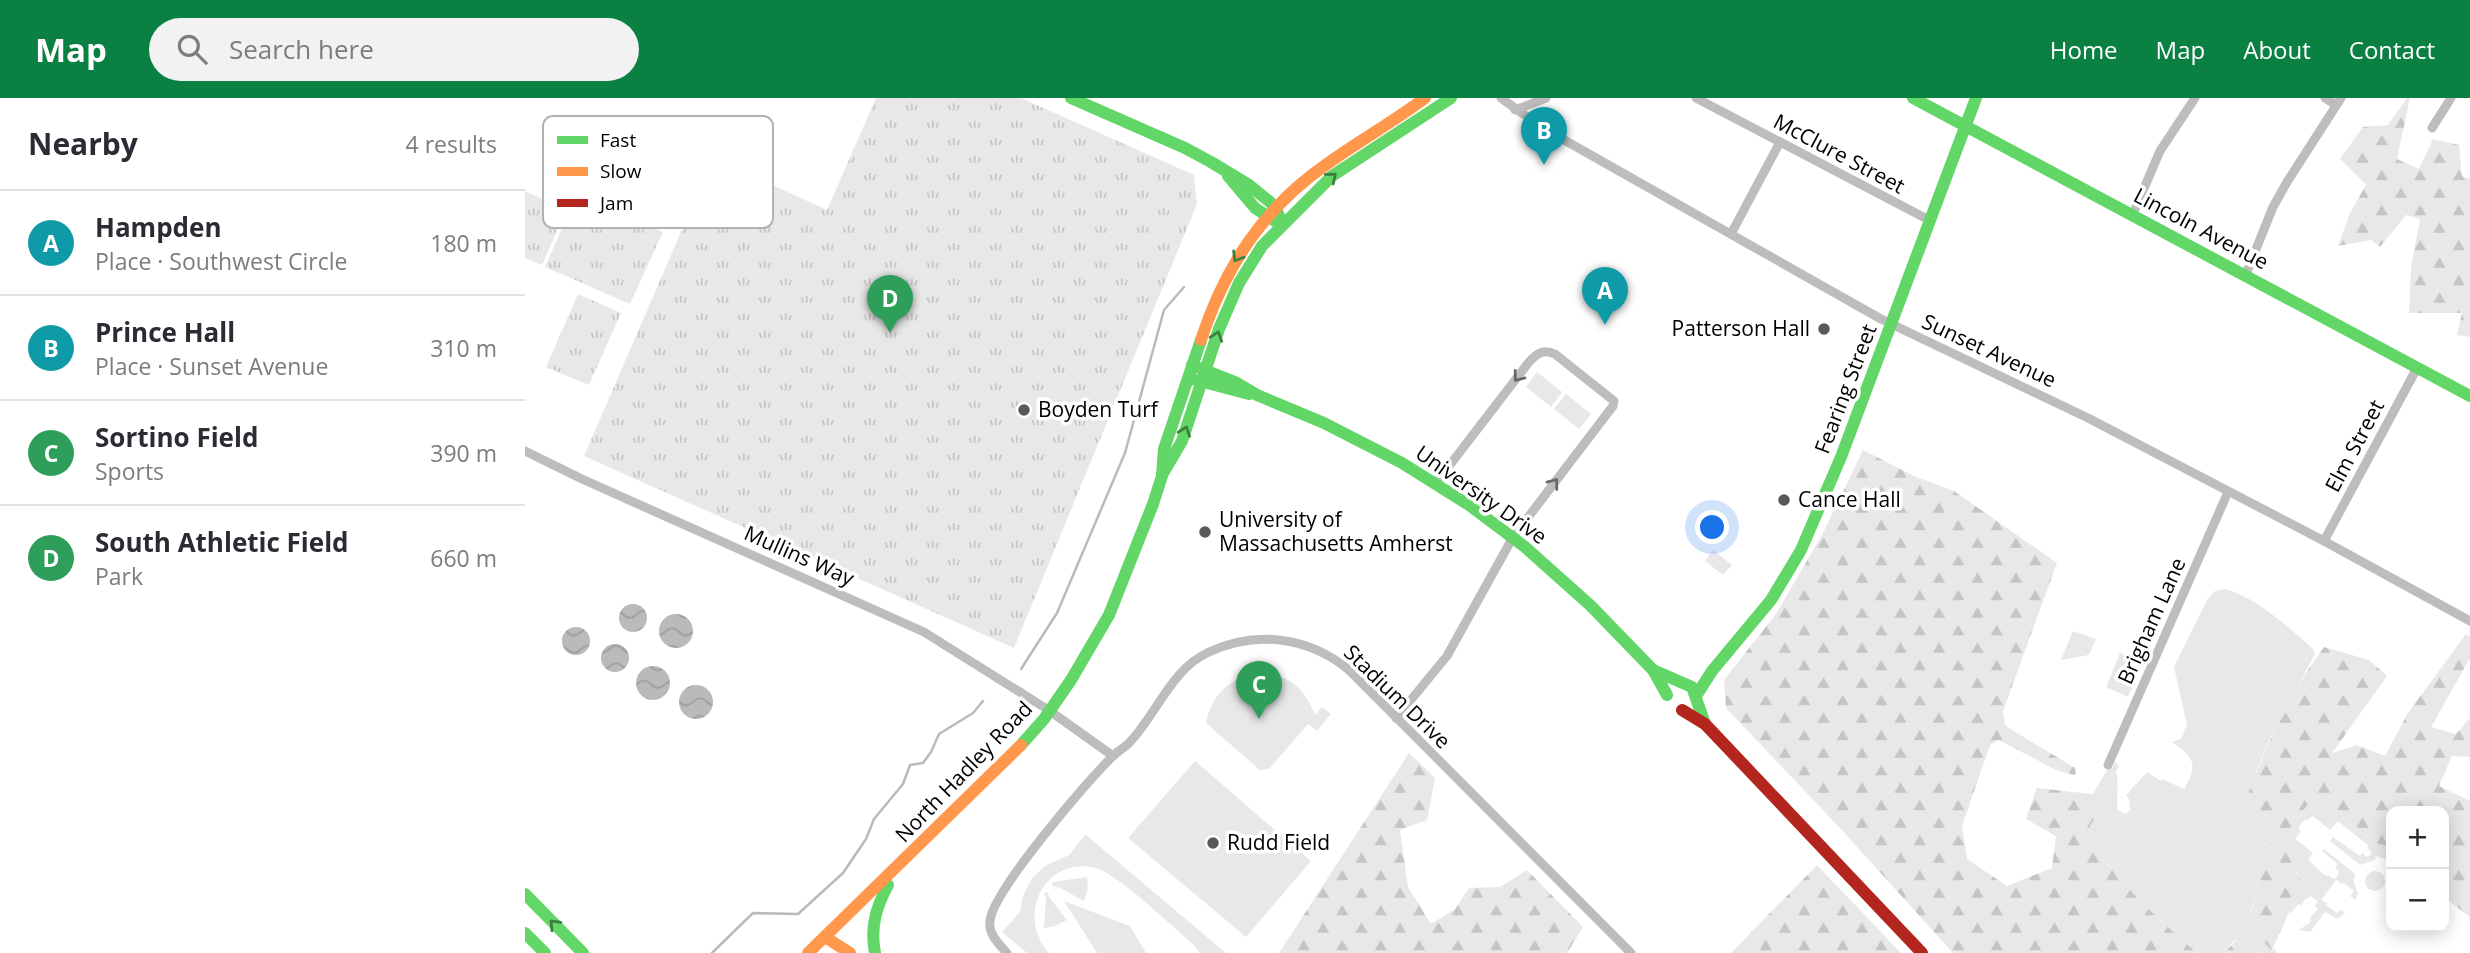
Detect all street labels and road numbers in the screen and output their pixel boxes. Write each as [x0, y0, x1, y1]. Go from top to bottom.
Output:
street label: McClure Street [1769, 107, 1910, 199]
street label: Lincoln Avenue [2129, 181, 2274, 275]
street label: Sunset Avenue [1918, 307, 2061, 393]
street label: Fearing Street [1808, 320, 1883, 457]
street label: Elm Street [2318, 395, 2390, 496]
street label: University Drive [1410, 438, 1553, 550]
street label: Mullins Way [740, 518, 859, 592]
street label: Brigham Lane [2111, 553, 2191, 688]
street label: Stadium Drive [1338, 638, 1457, 754]
street label: North Hadley Road [889, 695, 1038, 848]

